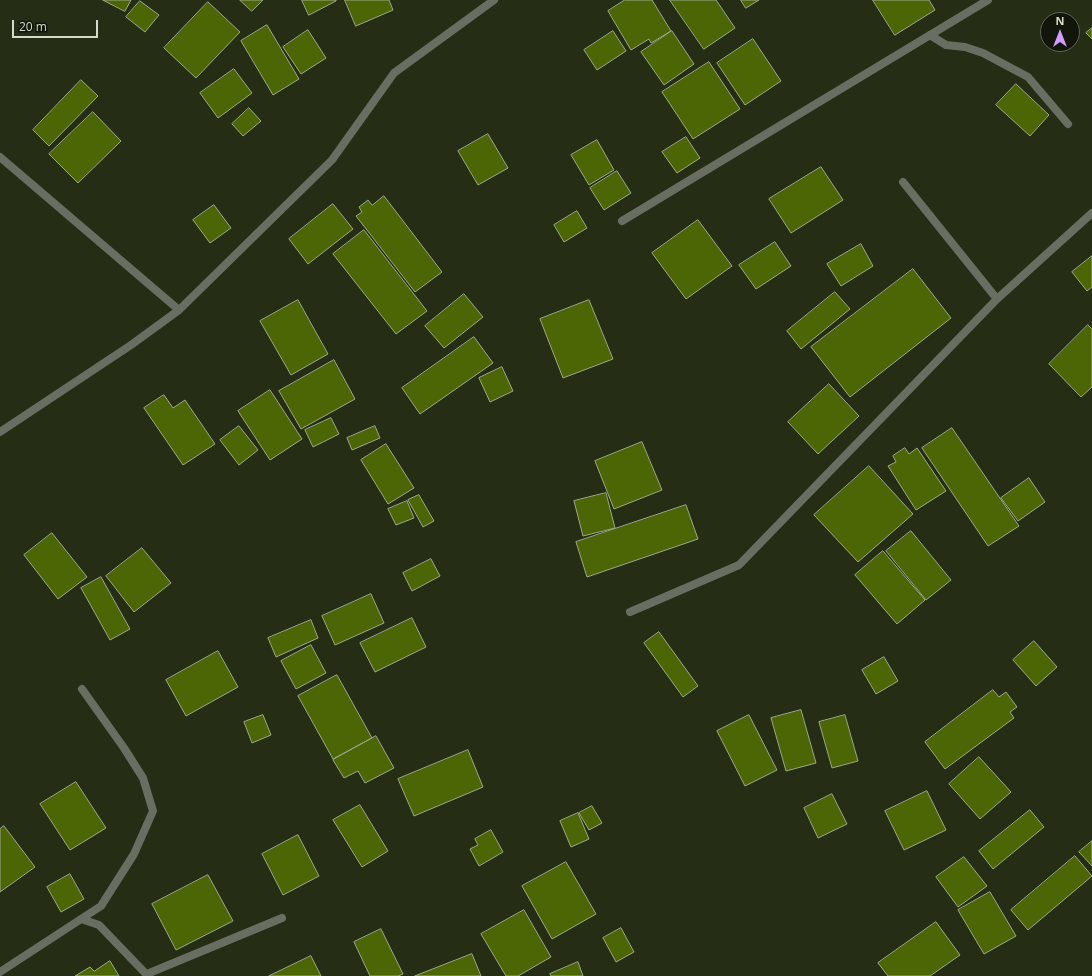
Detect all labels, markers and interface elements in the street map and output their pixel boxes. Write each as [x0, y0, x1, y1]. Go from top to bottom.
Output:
scale bar [14, 12, 100, 38]
north arrow [1040, 12, 1080, 52]
text: N [1056, 13, 1064, 28]
text: 20 m [19, 18, 47, 35]

